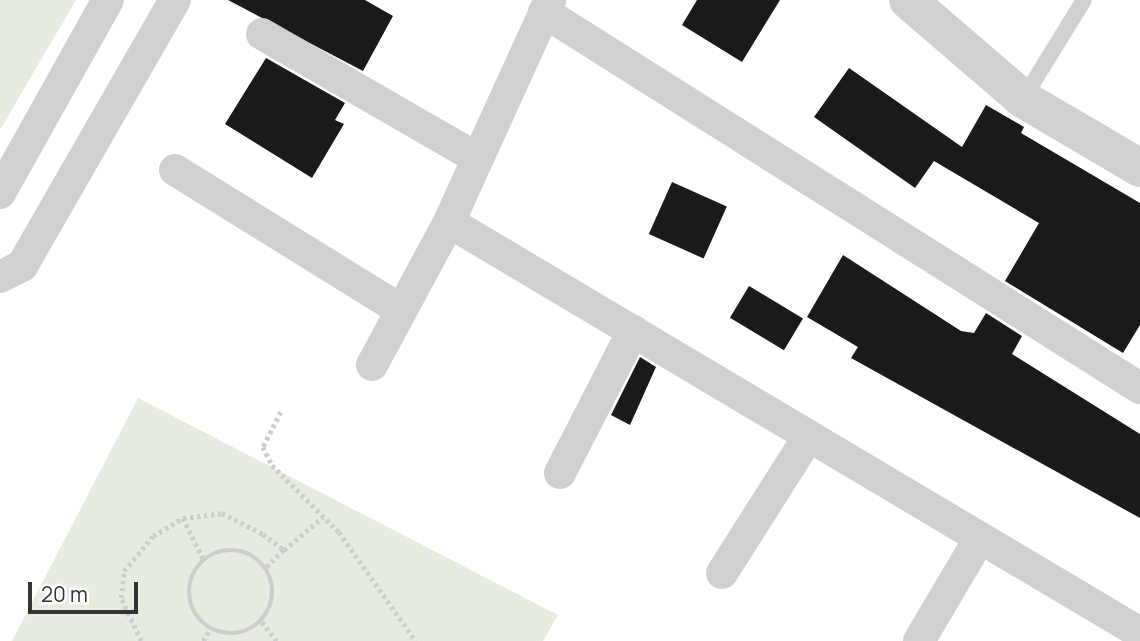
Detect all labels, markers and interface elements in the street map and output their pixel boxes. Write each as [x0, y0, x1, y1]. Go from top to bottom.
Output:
scale bar [32, 568, 142, 612]
text: 20 m [41, 580, 88, 608]

